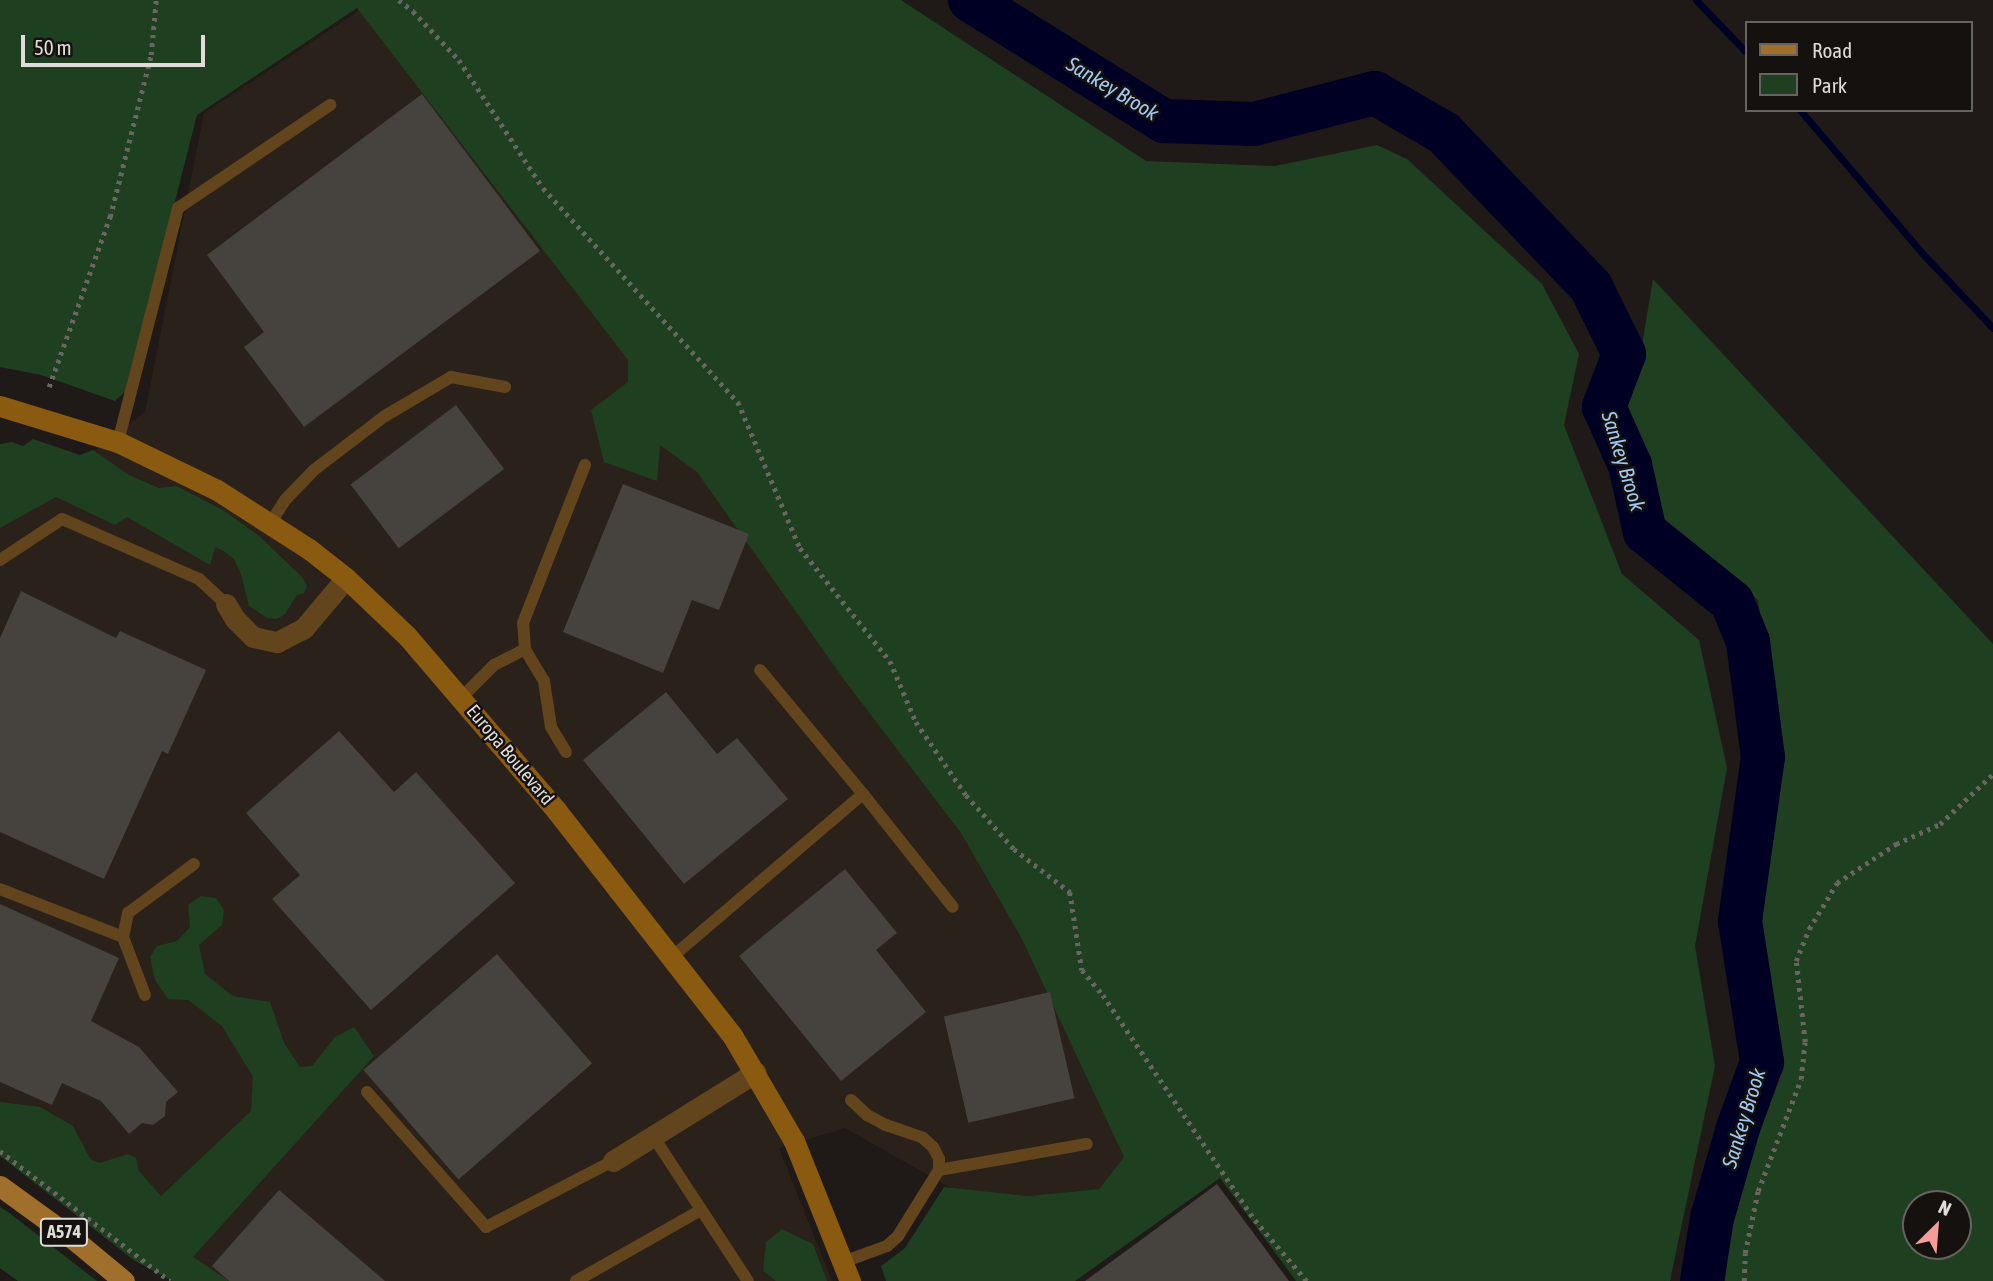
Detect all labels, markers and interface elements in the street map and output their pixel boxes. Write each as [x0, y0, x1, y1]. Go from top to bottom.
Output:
scale bar [24, 21, 208, 65]
legend [1744, 21, 1972, 112]
text: 50 m [34, 35, 72, 59]
text: Road [1812, 38, 1852, 62]
water label: Sankey Brook [1062, 51, 1164, 125]
text: Park [1812, 73, 1847, 97]
water label: Sankey Brook [1597, 408, 1651, 514]
street label: Europa Boulevard [462, 700, 558, 810]
water label: Sankey Brook [1716, 1065, 1770, 1171]
north arrow [1902, 1190, 1972, 1260]
text: N [1935, 1195, 1955, 1220]
road number: A574 [40, 1218, 88, 1246]

